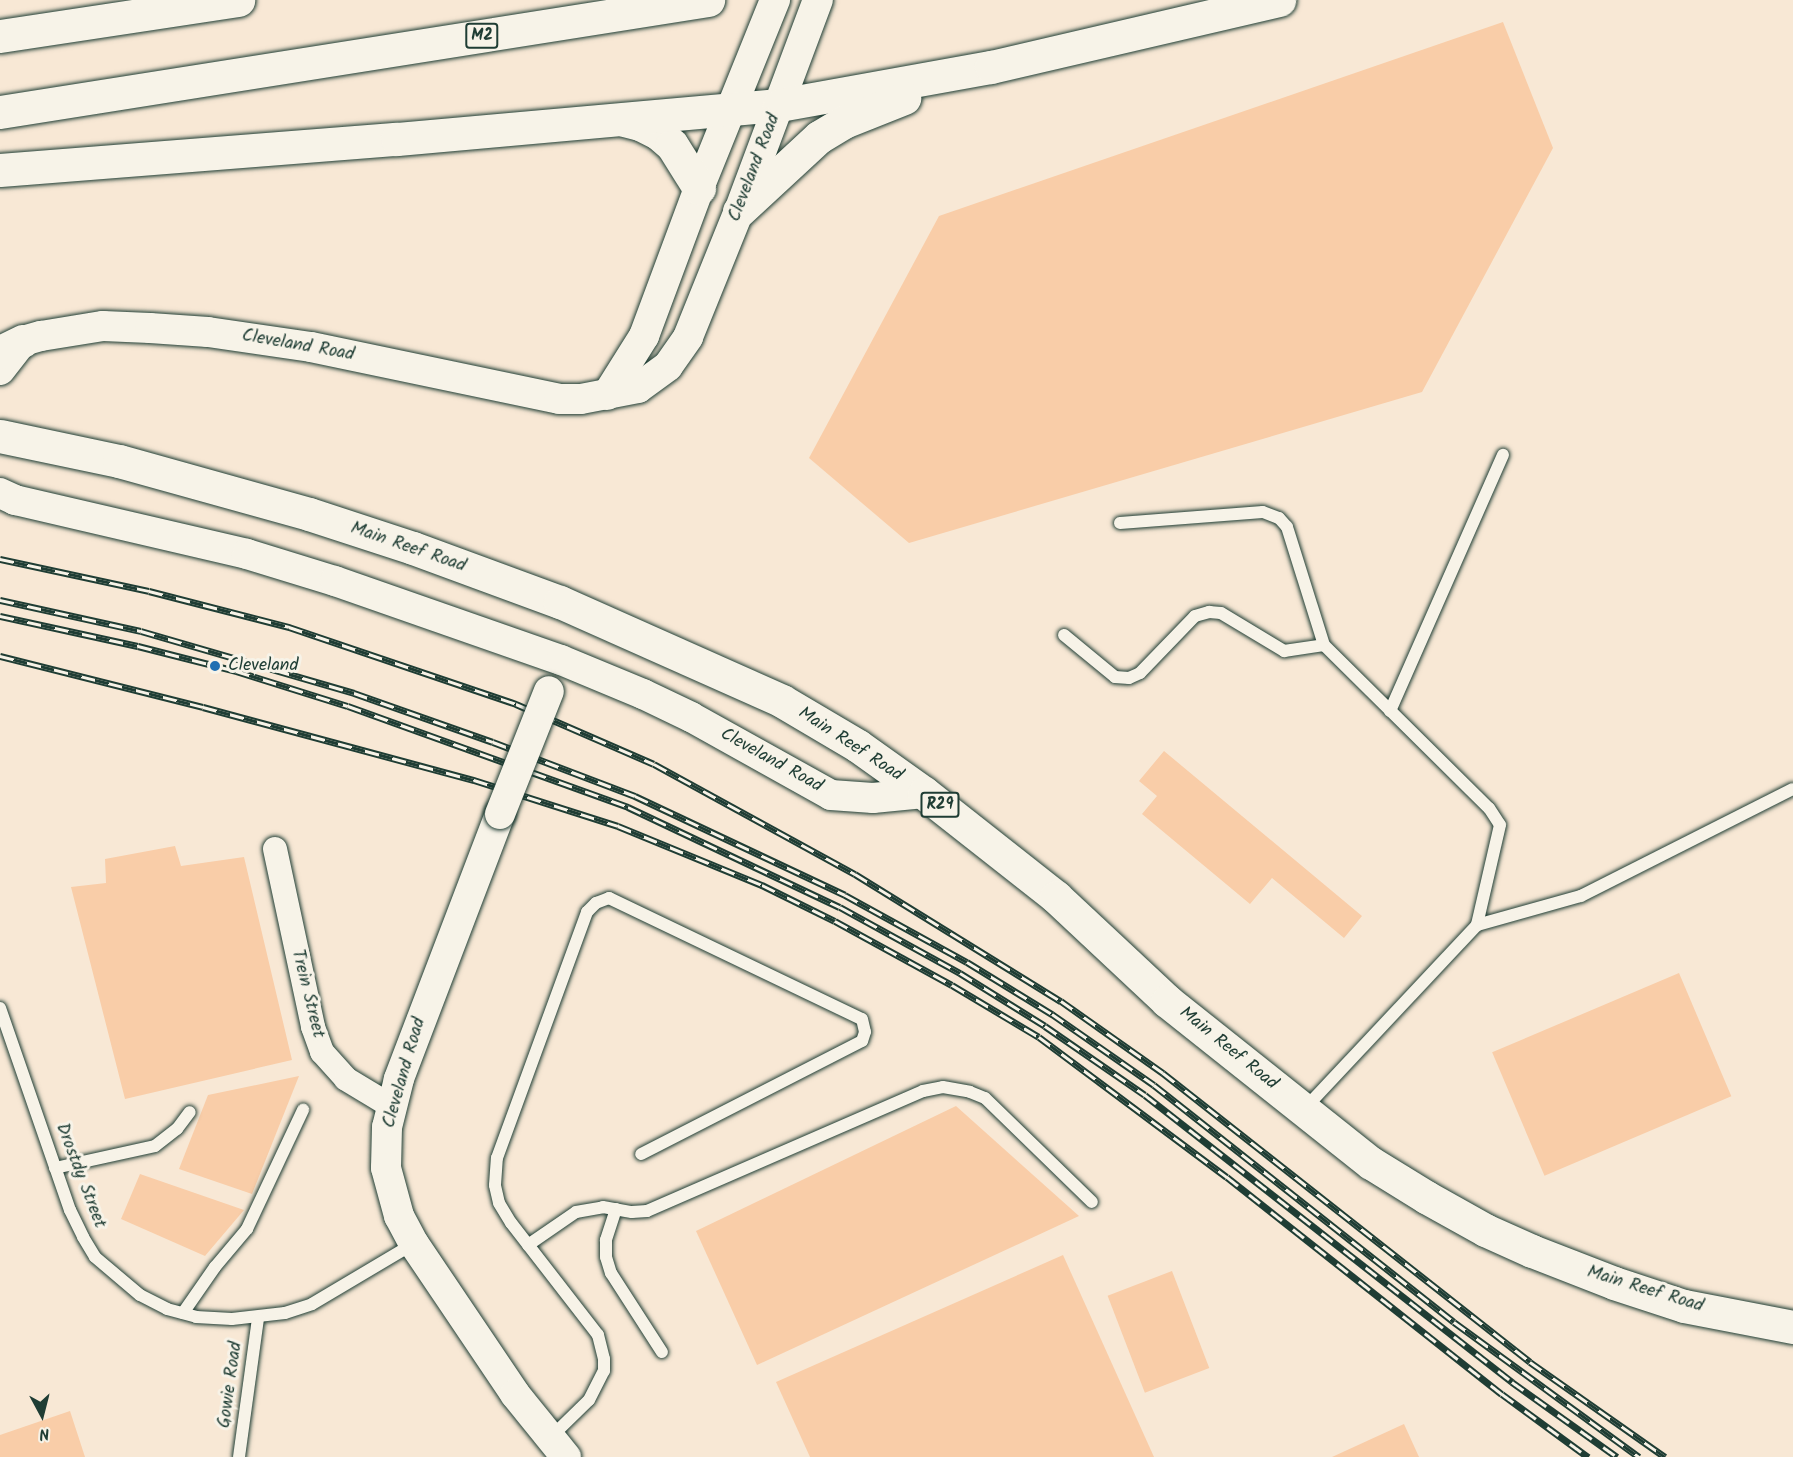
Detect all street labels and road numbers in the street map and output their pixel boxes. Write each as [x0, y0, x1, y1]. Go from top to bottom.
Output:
road number: M2 [464, 23, 500, 49]
street label: Cleveland Road [725, 111, 785, 225]
street label: Cleveland Road [240, 325, 356, 367]
street label: Main Reef Road [348, 518, 468, 578]
street label: Main Reef Road [794, 703, 906, 787]
street label: Cleveland Road [716, 724, 826, 798]
road number: R29 [919, 792, 961, 818]
street label: Trein Street [286, 948, 328, 1040]
street label: Main Reef Road [1174, 1003, 1282, 1095]
street label: Cleveland Road [379, 1015, 431, 1131]
street label: Drostdy Street [50, 1120, 110, 1232]
street label: Main Reef Road [1584, 1262, 1706, 1318]
street label: Gowie Road [214, 1340, 248, 1430]

